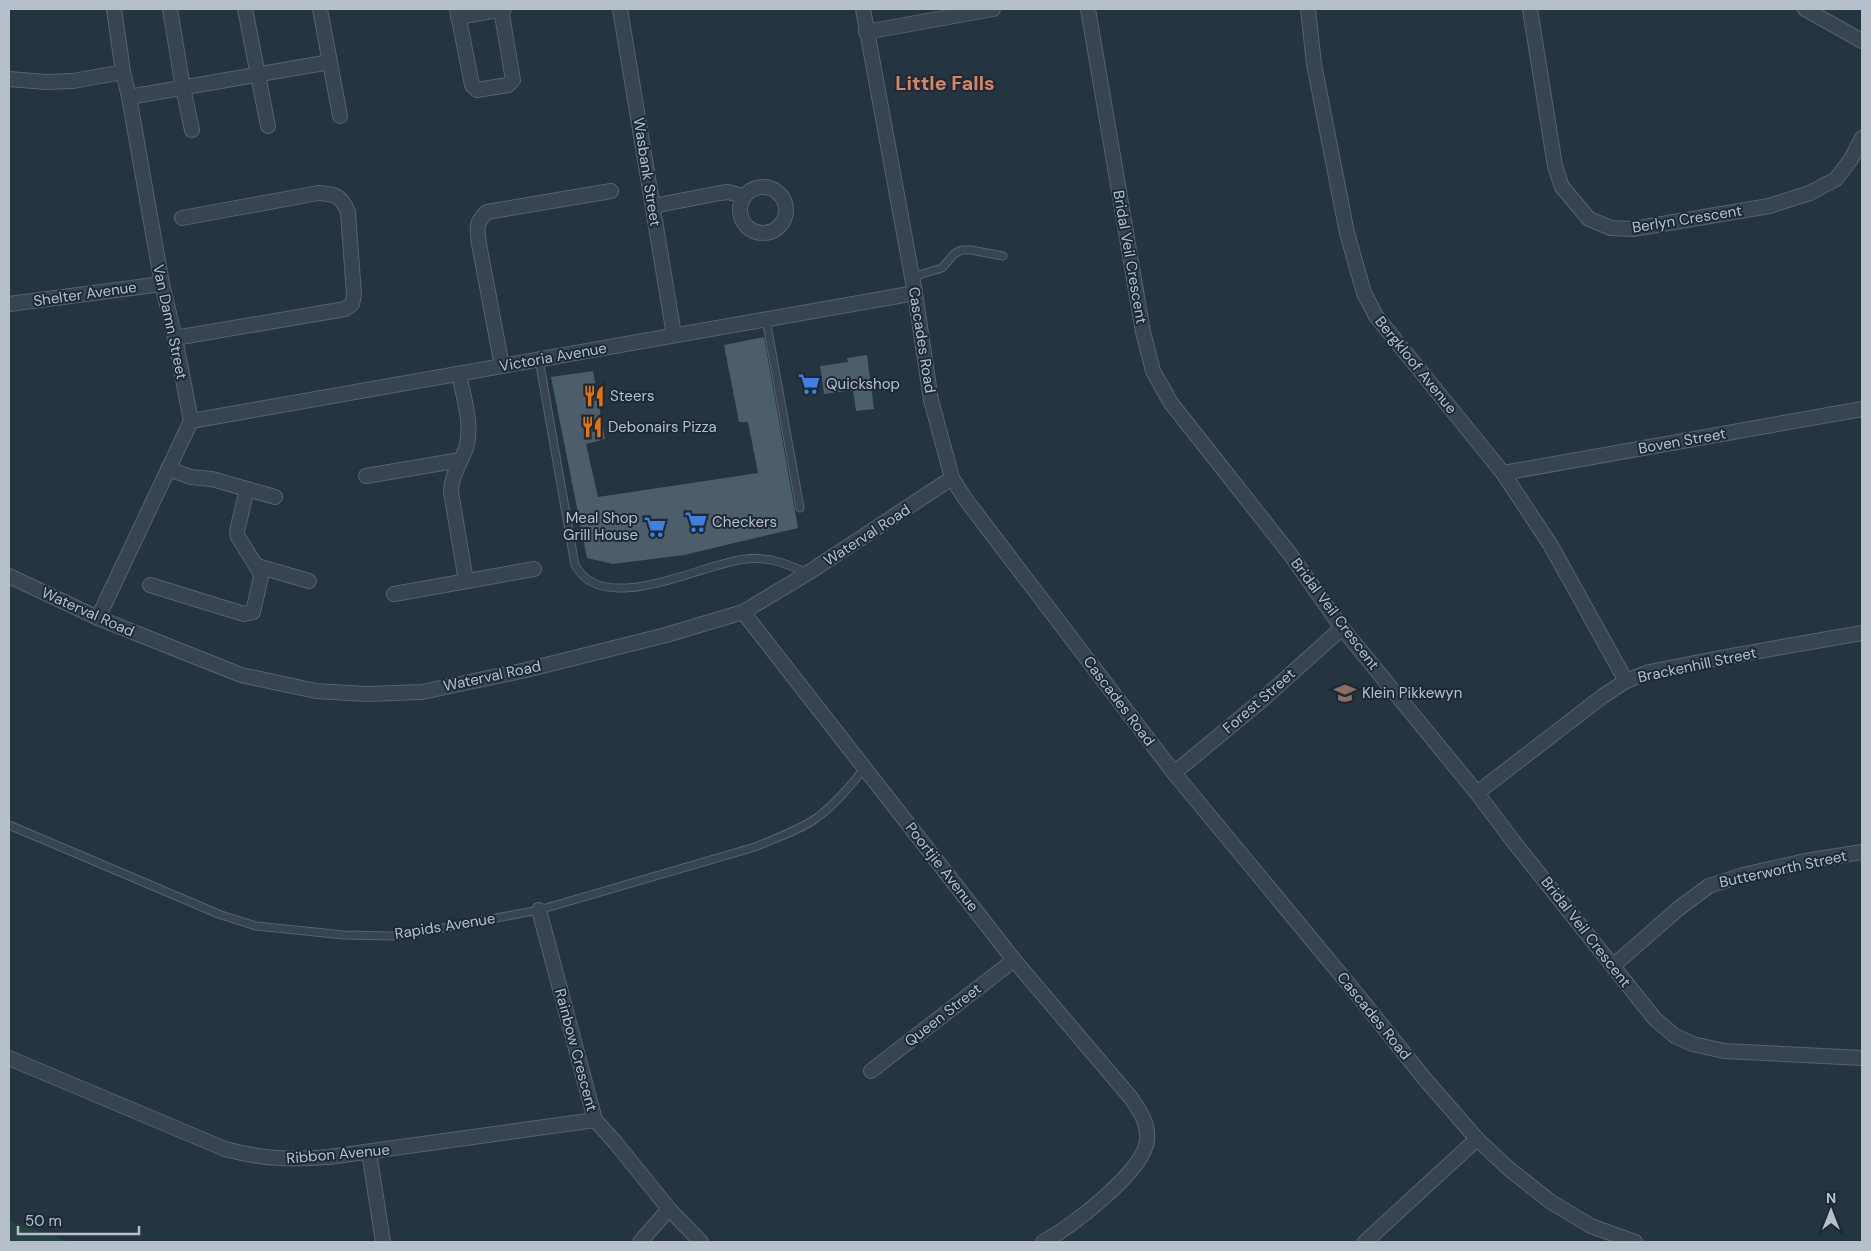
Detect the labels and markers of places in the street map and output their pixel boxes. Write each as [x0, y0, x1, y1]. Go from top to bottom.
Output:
supermarket icon: Quickshop [796, 371, 822, 397]
place label: Quickshop [826, 374, 900, 394]
restaurant icon: Steers [581, 383, 607, 409]
place label: Steers [610, 386, 655, 406]
restaurant icon: Debonairs Pizza [579, 414, 605, 440]
place label: Debonairs Pizza [608, 417, 717, 437]
place label: Meal Shop Grill House [563, 508, 638, 545]
supermarket icon: Checkers [683, 509, 709, 535]
place label: Checkers [712, 512, 777, 532]
supermarket icon: Meal Shop Grill House [642, 514, 668, 540]
school or university icon: Klein Pikkewyn [1332, 680, 1358, 706]
place label: Klein Pikkewyn [1362, 683, 1462, 703]

